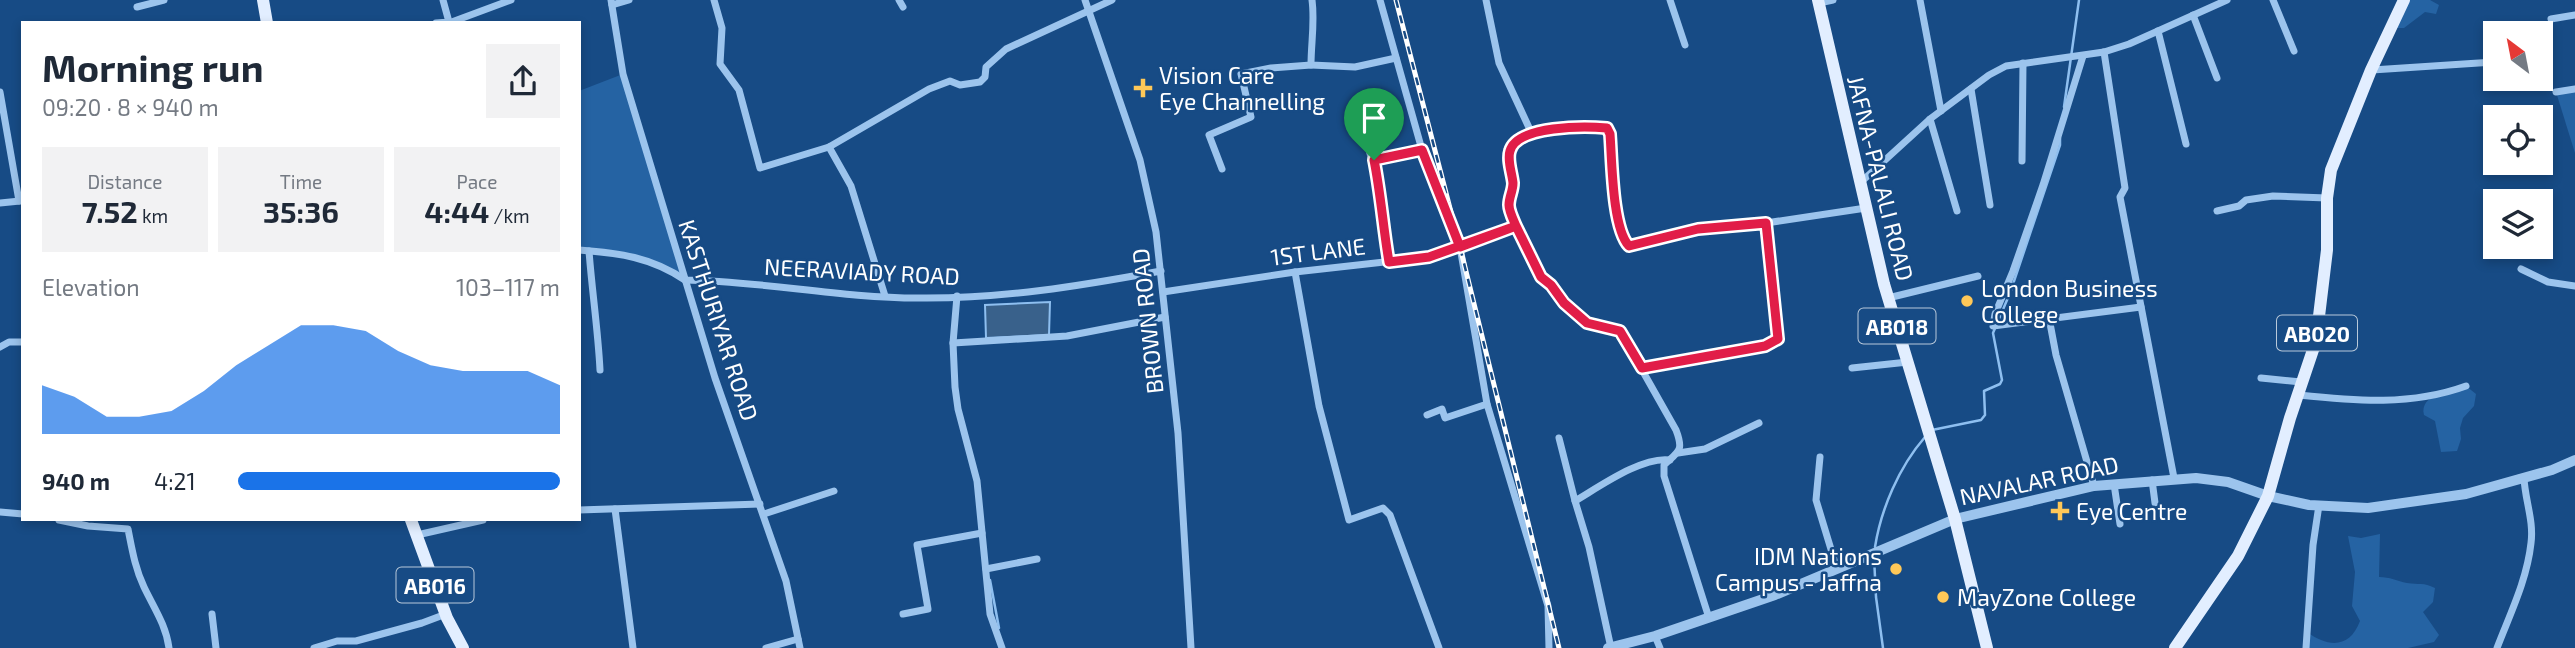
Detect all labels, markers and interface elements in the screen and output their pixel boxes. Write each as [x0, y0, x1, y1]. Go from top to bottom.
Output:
north arrow [2483, 21, 2553, 91]
map controls [2483, 21, 2553, 259]
text: Morning run [42, 44, 263, 90]
button: share [486, 44, 560, 118]
place label: Vision Care Eye Channelling [1159, 61, 1325, 115]
street label: JAFNA-PALALI ROAD [1842, 72, 1920, 284]
marker: Vision Care Eye Channelling [1133, 78, 1153, 98]
pin [1344, 88, 1404, 160]
text: 09:20 · 8 × 940 m [42, 93, 219, 121]
icon: arrive [1355, 99, 1393, 137]
button: locate [2483, 105, 2553, 175]
text: Distance [87, 170, 163, 193]
text: Time [280, 170, 322, 193]
text: Pace [457, 170, 497, 193]
button: layers [2483, 189, 2553, 259]
text: 7.52 [82, 193, 138, 229]
text: 35:36 [263, 193, 339, 229]
text: 4:44 [424, 193, 489, 229]
text: km [138, 204, 168, 227]
text: /km [489, 204, 530, 227]
street label: KASTHURIYAR ROAD [673, 216, 765, 424]
street label: 1ST LANE [1269, 231, 1367, 271]
street label: BROWN ROAD [1125, 247, 1169, 395]
street label: NEERAVIADY ROAD [764, 252, 960, 290]
text: Elevation [42, 273, 140, 301]
text: 103–117 m [456, 273, 560, 301]
place label: London Business College [1981, 274, 2158, 328]
marker: London Business College [1959, 293, 1975, 309]
road number: AB018 [1858, 308, 1936, 344]
road number: AB020 [2277, 316, 2357, 350]
street label: NAVALAR ROAD [1957, 449, 2121, 511]
text: 940 m [42, 467, 110, 495]
text: 4:21 [154, 467, 196, 495]
place label: Eye Centre [2076, 497, 2187, 525]
marker: Eye Centre [2050, 501, 2070, 521]
place label: IDM Nations Campus - Jaffna [1715, 542, 1882, 596]
marker: IDM Nations Campus - Jaffna [1888, 561, 1904, 577]
road number: AB016 [396, 568, 474, 602]
place label: MayZone College [1957, 583, 2136, 611]
marker: MayZone College [1935, 589, 1951, 605]

